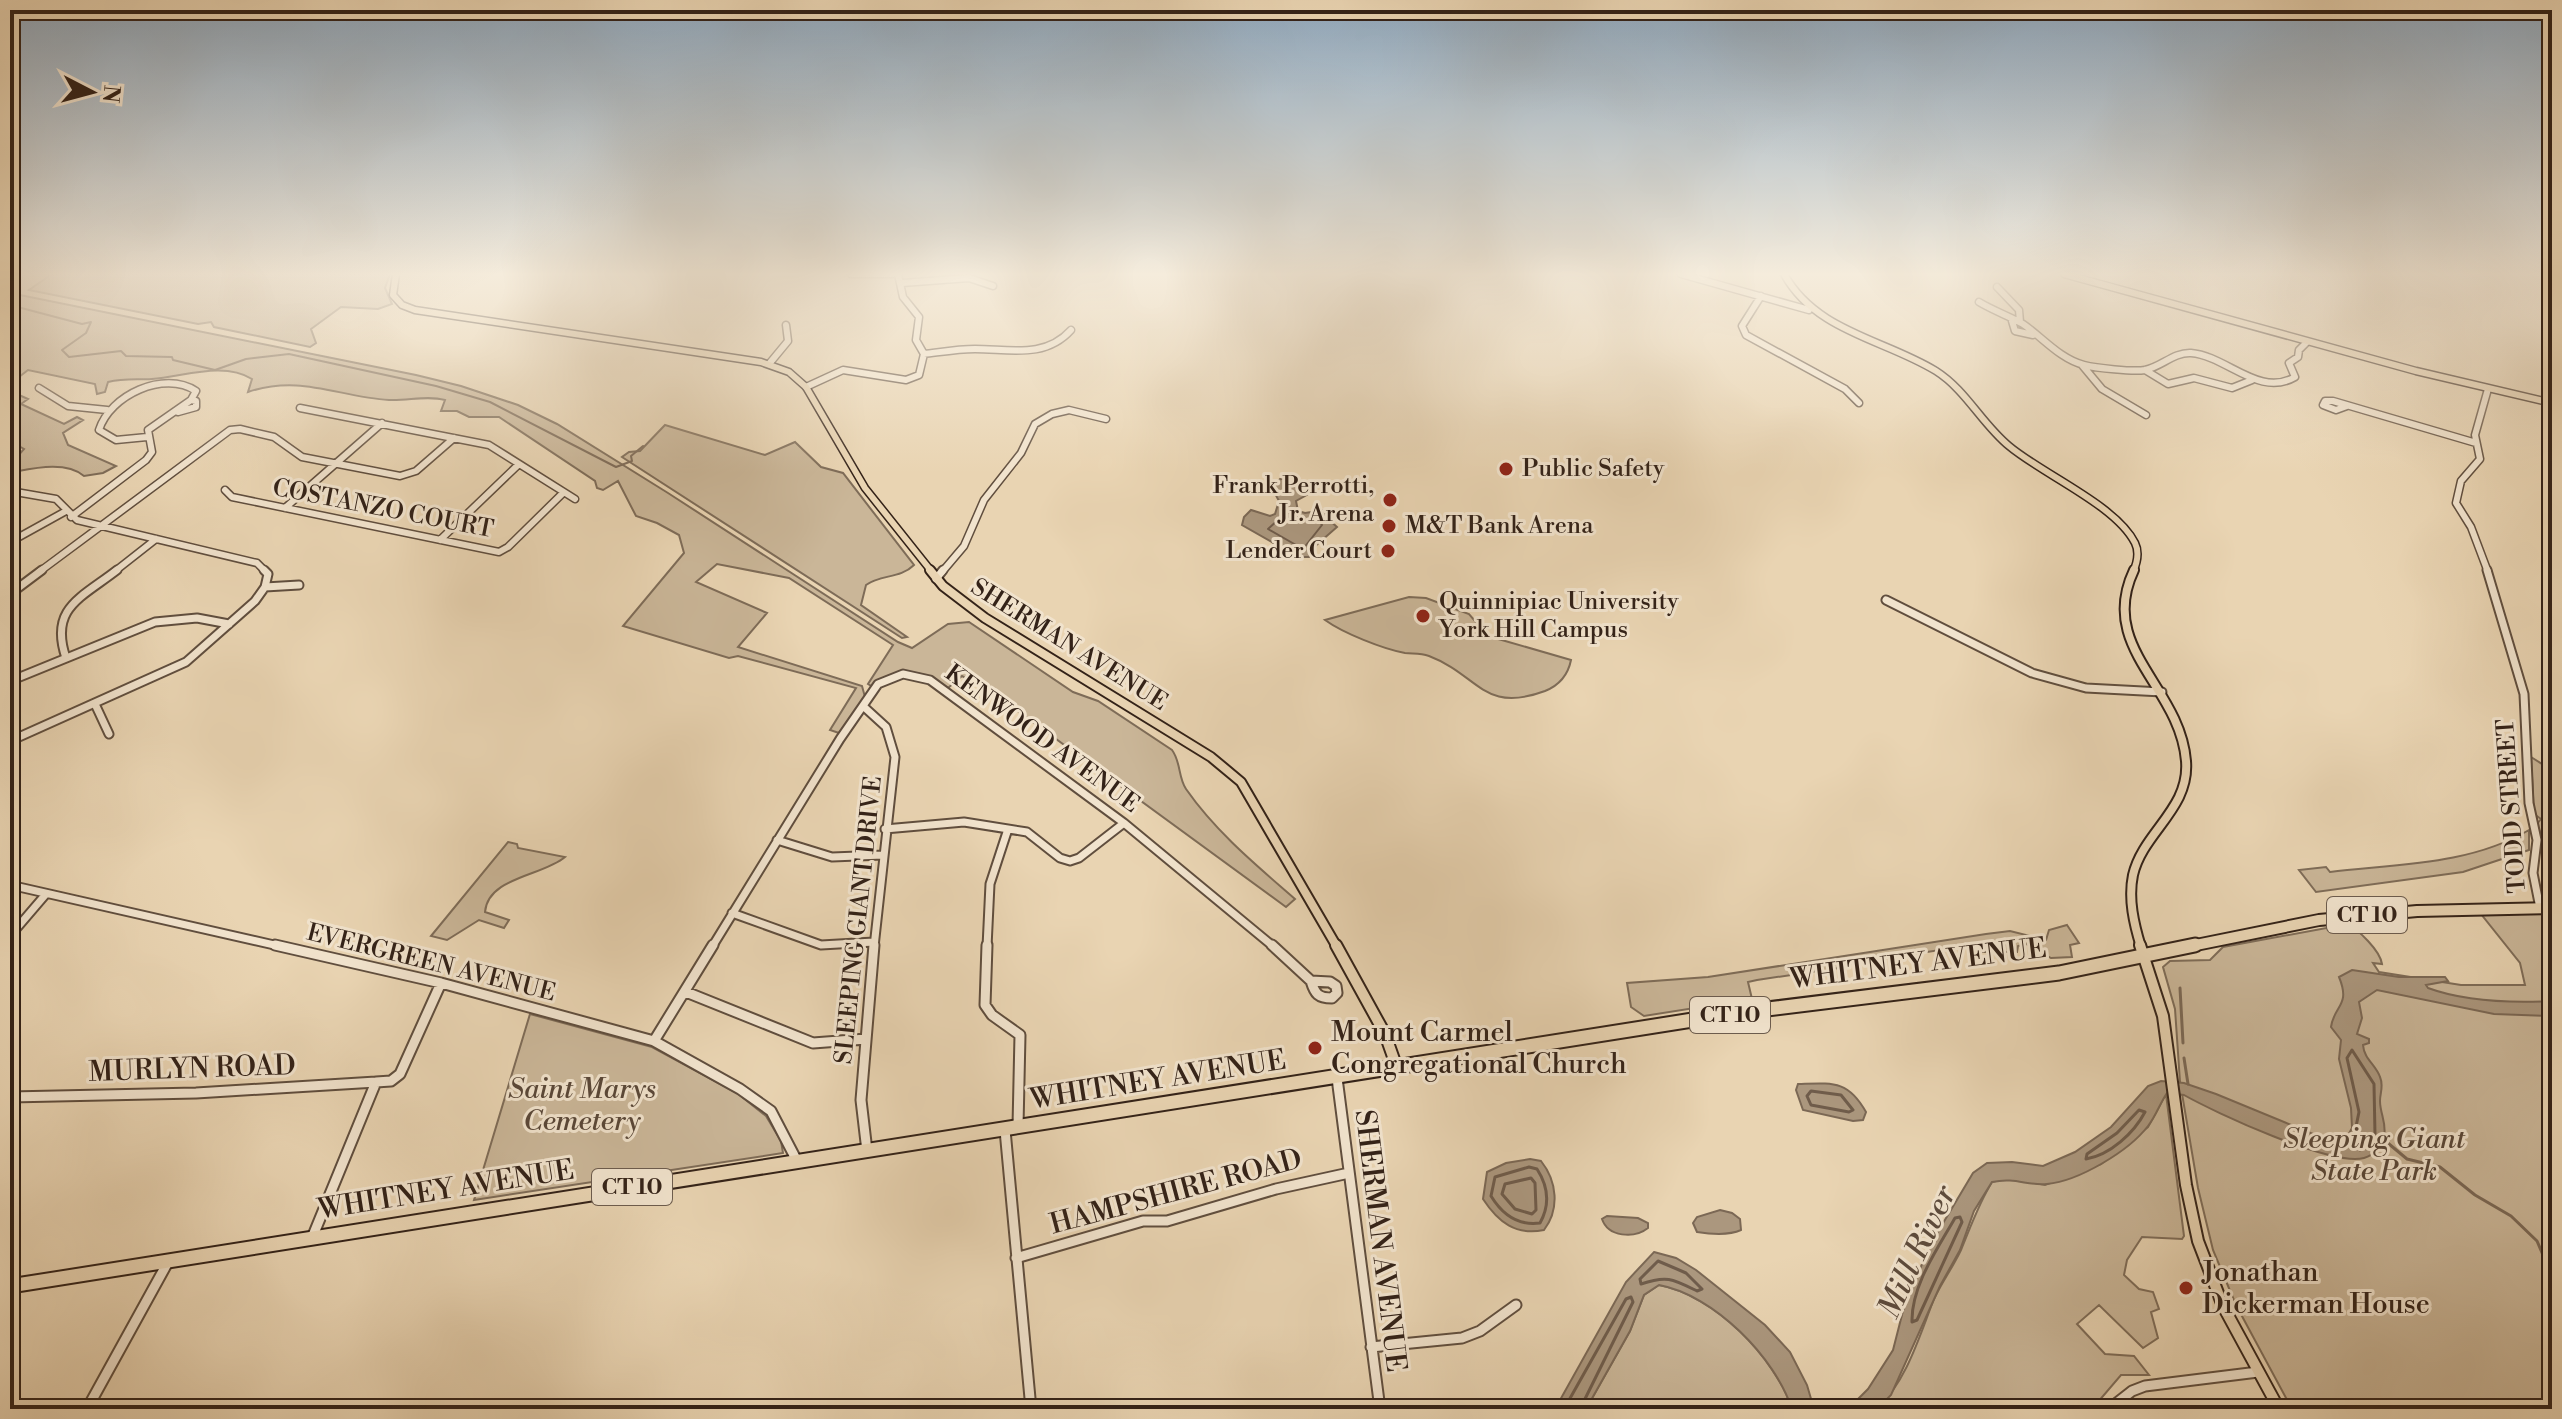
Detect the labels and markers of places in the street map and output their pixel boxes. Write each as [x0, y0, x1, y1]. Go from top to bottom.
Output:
place label: Public Safety [1522, 454, 1665, 484]
marker: Public Safety [1497, 460, 1515, 478]
place label: Frank Perrotti, Jr. Arena [1213, 471, 1375, 529]
marker: Frank Perrotti, Jr. Arena [1381, 491, 1399, 509]
place label: M&T Bank Arena [1405, 511, 1594, 541]
marker: M&T Bank Arena [1380, 517, 1398, 535]
place label: Lender Court [1225, 536, 1372, 566]
marker: Lender Court [1379, 542, 1397, 560]
place label: Quinnipiac University York Hill Campus [1437, 587, 1679, 645]
marker: Quinnipiac University York Hill Campus [1414, 607, 1432, 625]
place label: Mount Carmel Congregational Church [1331, 1015, 1627, 1082]
marker: Mount Carmel Congregational Church [1306, 1039, 1324, 1057]
place label: Jonathan Dickerman House [2201, 1255, 2430, 1322]
marker: Jonathan Dickerman House [2177, 1279, 2195, 1297]

